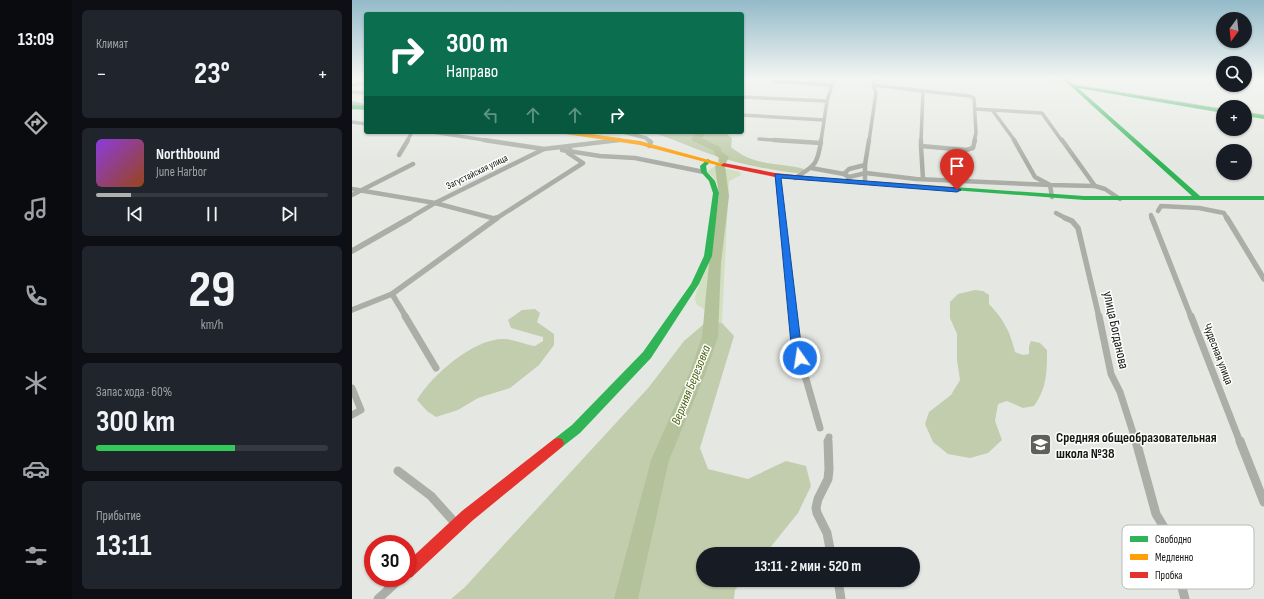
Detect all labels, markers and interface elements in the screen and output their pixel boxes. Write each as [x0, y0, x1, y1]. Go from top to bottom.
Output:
north arrow [1216, 12, 1252, 48]
map controls [1216, 12, 1252, 180]
text: 300 m [446, 27, 508, 60]
icon: right [380, 28, 432, 80]
text: 13:09 [18, 29, 54, 50]
text: Климат [96, 36, 128, 52]
text: 23° [194, 56, 230, 92]
button: search [1216, 56, 1252, 92]
text: − [96, 61, 107, 88]
text: + [317, 61, 328, 88]
text: Направо [446, 61, 498, 82]
button: + [1216, 100, 1252, 136]
icon: left [480, 104, 502, 126]
icon: ahead [522, 104, 544, 126]
icon: ahead [564, 104, 586, 126]
icon: right [606, 104, 628, 126]
icon: directions [22, 109, 50, 137]
button: − [1216, 144, 1252, 180]
text: Northbound [156, 145, 220, 164]
pin [940, 149, 974, 190]
street label: Загустайская улица [444, 152, 510, 192]
icon: arrive [946, 155, 968, 177]
text: June Harbor [156, 164, 207, 180]
icon: music [22, 195, 50, 223]
icon: previous [124, 203, 146, 225]
icon: pause [201, 203, 223, 225]
icon: next [278, 203, 300, 225]
text: 29 [188, 259, 236, 322]
icon: phone [22, 282, 50, 310]
street label: улица Богданова [1099, 290, 1133, 370]
text: km/h [201, 317, 223, 333]
street label: Чудесная улица [1199, 321, 1237, 387]
position arrow [779, 337, 821, 379]
water label: Верхняя Березовка [668, 342, 714, 427]
icon: climate [22, 369, 50, 397]
text: Запас хода · 60% [96, 384, 172, 400]
text: 300 km [96, 404, 175, 440]
place label: Средняя общеобразовательная школа №38 [1056, 429, 1217, 462]
school or university icon: Средняя общеобразовательная школа №38 [1027, 432, 1053, 458]
icon: car [22, 455, 50, 483]
text: Прибытие [96, 508, 141, 524]
legend [1122, 525, 1254, 589]
text: 13:11 [96, 528, 151, 564]
text: Свободно [1155, 533, 1192, 546]
speed limit sign: 30 [364, 535, 416, 587]
icon: filters [22, 542, 50, 570]
text: Медленно [1155, 551, 1194, 564]
text: 13:11 · 2 мин · 520 m [755, 557, 861, 576]
text: Пробка [1155, 569, 1183, 582]

